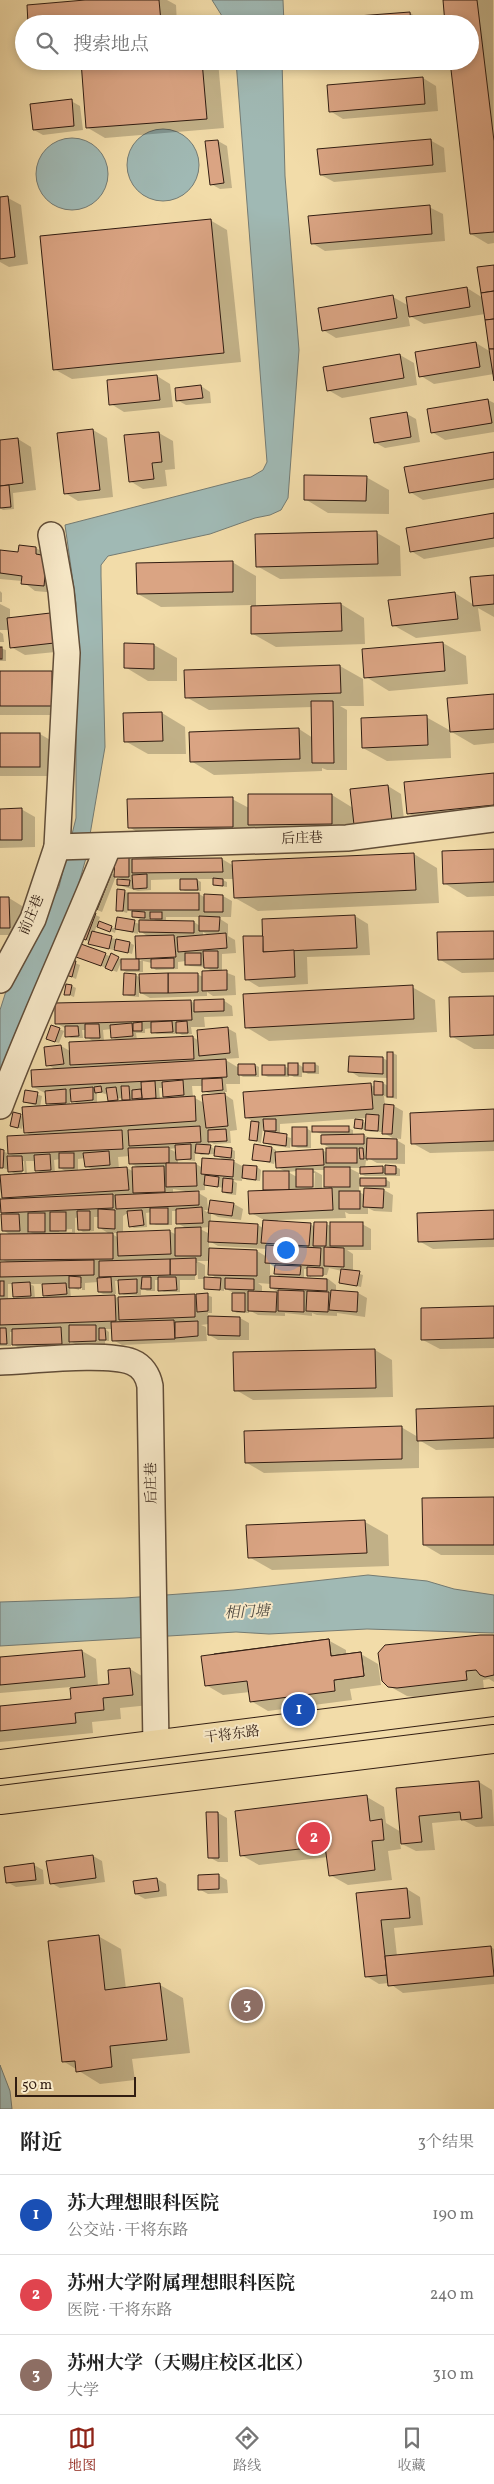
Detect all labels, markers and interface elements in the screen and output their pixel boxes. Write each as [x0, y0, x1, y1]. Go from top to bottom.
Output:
search box [15, 15, 479, 70]
icon: search [33, 29, 61, 57]
text: 搜索地点 [73, 32, 149, 58]
street label: 后庄巷 [281, 829, 323, 849]
street label: 前庄巷 [15, 892, 49, 938]
your location [273, 1237, 299, 1263]
street label: 后庄巷 [142, 1462, 162, 1504]
water label: 相门塘 [224, 1601, 272, 1625]
pin: 1 [283, 1691, 315, 1729]
street label: 干将东路 [203, 1722, 261, 1748]
pin: 2 [298, 1819, 330, 1857]
pin: 3 [231, 1986, 263, 2024]
scale bar [15, 2074, 136, 2097]
text: 50 m [22, 2076, 52, 2095]
text: 附近 [20, 2129, 62, 2158]
text: 3个结果 [418, 2132, 474, 2154]
text: 苏大理想眼科医院 [67, 2191, 219, 2217]
text: 1 [33, 2204, 39, 2226]
text: 190 m [432, 2204, 474, 2226]
text: 公交站 · 干将东路 [67, 2220, 189, 2242]
text: 苏州大学附属理想眼科医院 [67, 2271, 295, 2297]
text: 2 [32, 2284, 40, 2306]
text: 240 m [430, 2284, 474, 2306]
text: 医院 · 干将东路 [67, 2300, 173, 2322]
text: 苏州大学（天赐庄校区北区） [67, 2351, 314, 2377]
text: 3 [32, 2364, 40, 2386]
text: 310 m [433, 2364, 474, 2386]
text: 大学 [67, 2380, 99, 2402]
tab: 地图 [68, 2424, 96, 2476]
tab: 路线 [233, 2424, 261, 2476]
tab: 收藏 [398, 2424, 426, 2476]

